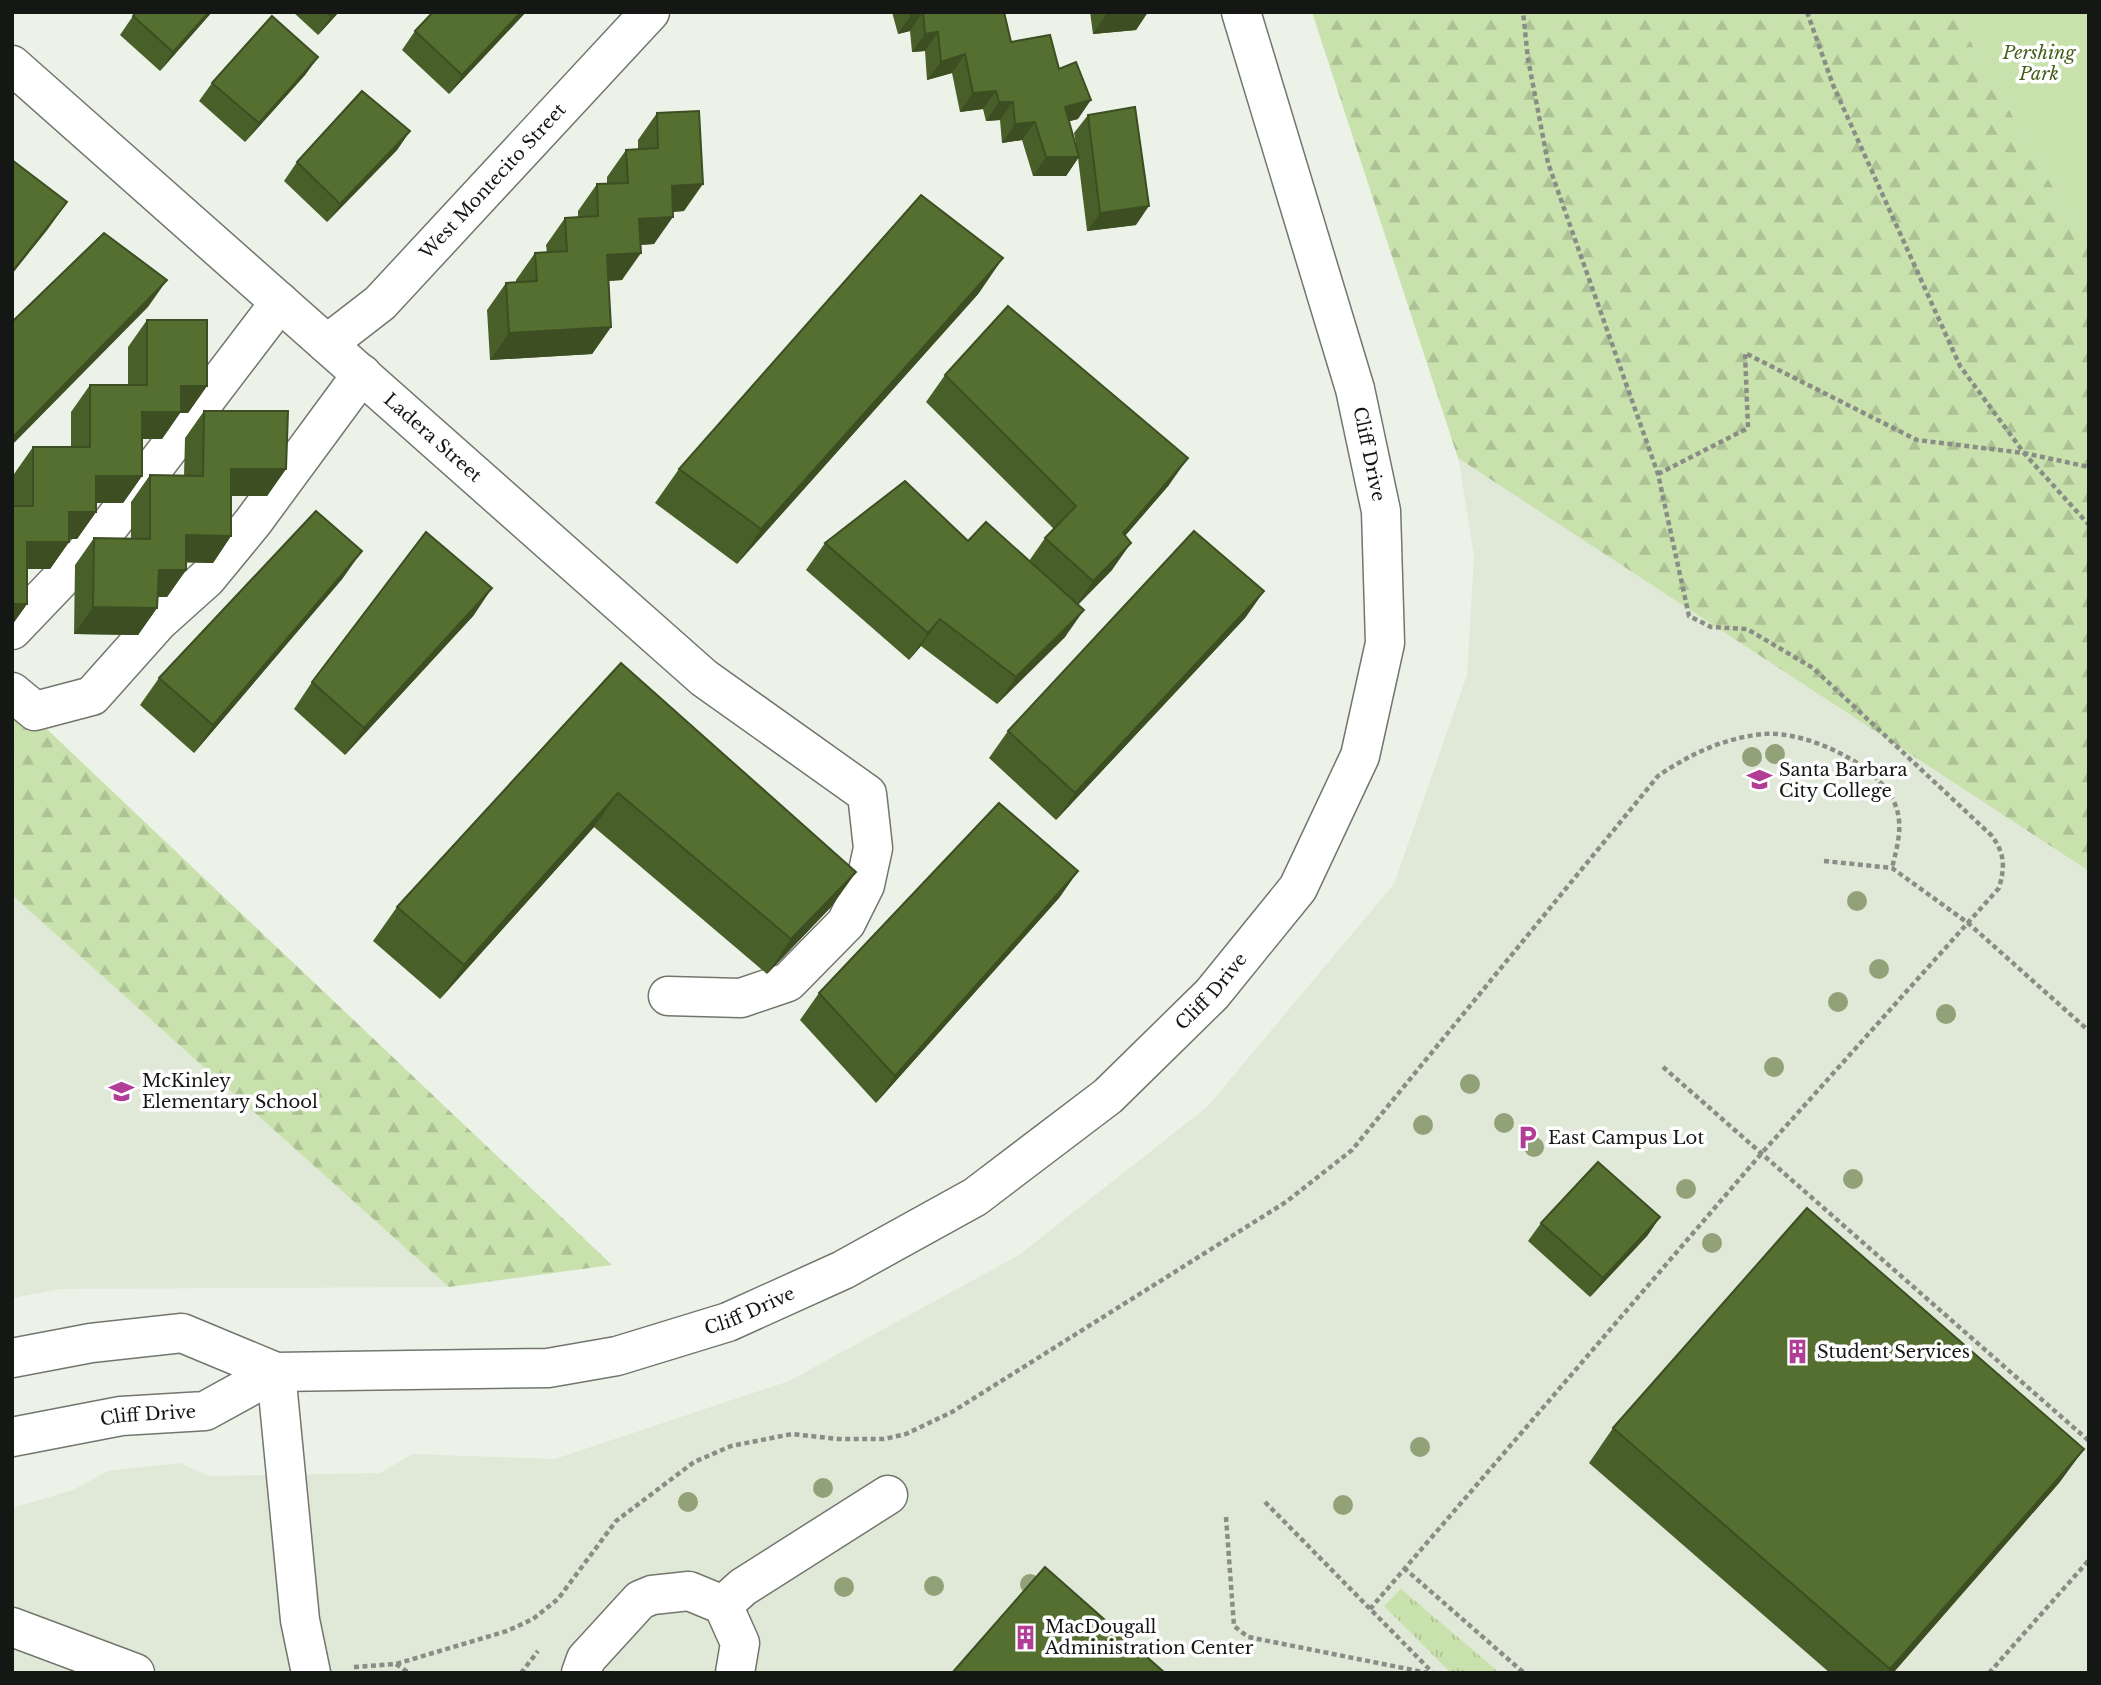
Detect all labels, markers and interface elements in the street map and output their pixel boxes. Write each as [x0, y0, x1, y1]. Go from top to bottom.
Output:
park label: Pershing Park [2002, 42, 2076, 85]
street label: West Montecito Street [415, 99, 571, 264]
street label: Ladera Street [379, 389, 486, 487]
street label: Cliff Drive [1348, 405, 1390, 503]
place label: Santa Barbara City College [1779, 759, 1907, 802]
school or university icon: Santa Barbara City College [1745, 766, 1773, 794]
street label: Cliff Drive [1171, 949, 1252, 1035]
place label: McKinley Elementary School [142, 1070, 318, 1113]
school or university icon: McKinley Elementary School [108, 1077, 136, 1105]
parking icon: East Campus Lot [1514, 1124, 1542, 1152]
place label: East Campus Lot [1548, 1127, 1704, 1149]
street label: Cliff Drive [702, 1282, 798, 1340]
building icon: Student Services [1783, 1338, 1811, 1366]
place label: Student Services [1817, 1341, 1970, 1363]
street label: Cliff Drive [98, 1401, 197, 1431]
place label: MacDougall Administration Center [1044, 1616, 1254, 1659]
building icon: MacDougall Administration Center [1011, 1623, 1039, 1651]

